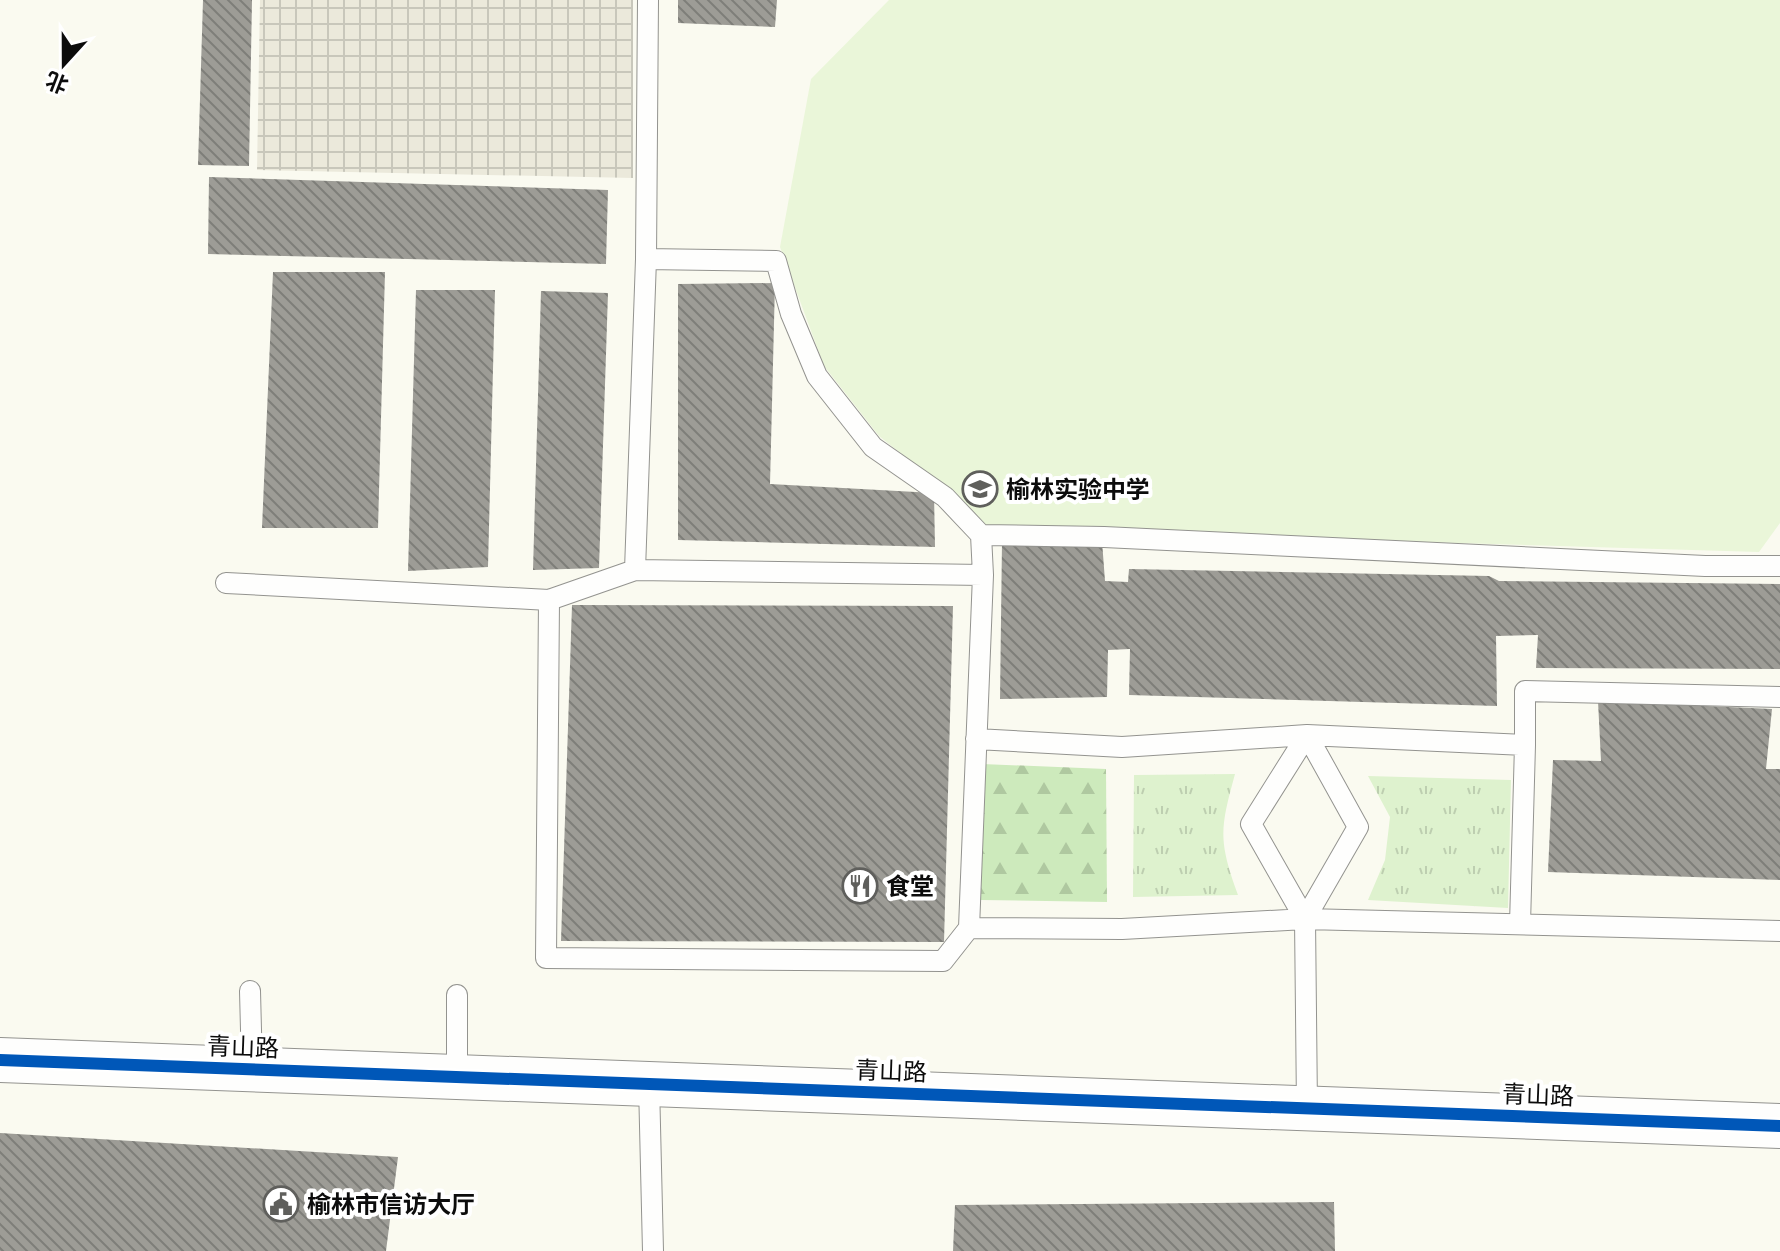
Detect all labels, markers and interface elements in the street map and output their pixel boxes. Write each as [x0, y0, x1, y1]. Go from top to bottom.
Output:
north arrow [24, 24, 104, 104]
text: 北 [42, 66, 72, 99]
school or university icon: 榆林实验中学 [961, 470, 999, 508]
place label: 榆林实验中学 [1006, 475, 1150, 504]
restaurant icon: 食堂 [841, 867, 879, 905]
place label: 食堂 [886, 872, 934, 901]
street label: 青山路 [207, 1031, 279, 1063]
street label: 青山路 [855, 1055, 927, 1087]
street label: 青山路 [1502, 1079, 1574, 1111]
public building icon: 榆林市信访大厅 [262, 1185, 300, 1223]
place label: 榆林市信访大厅 [307, 1190, 475, 1219]

